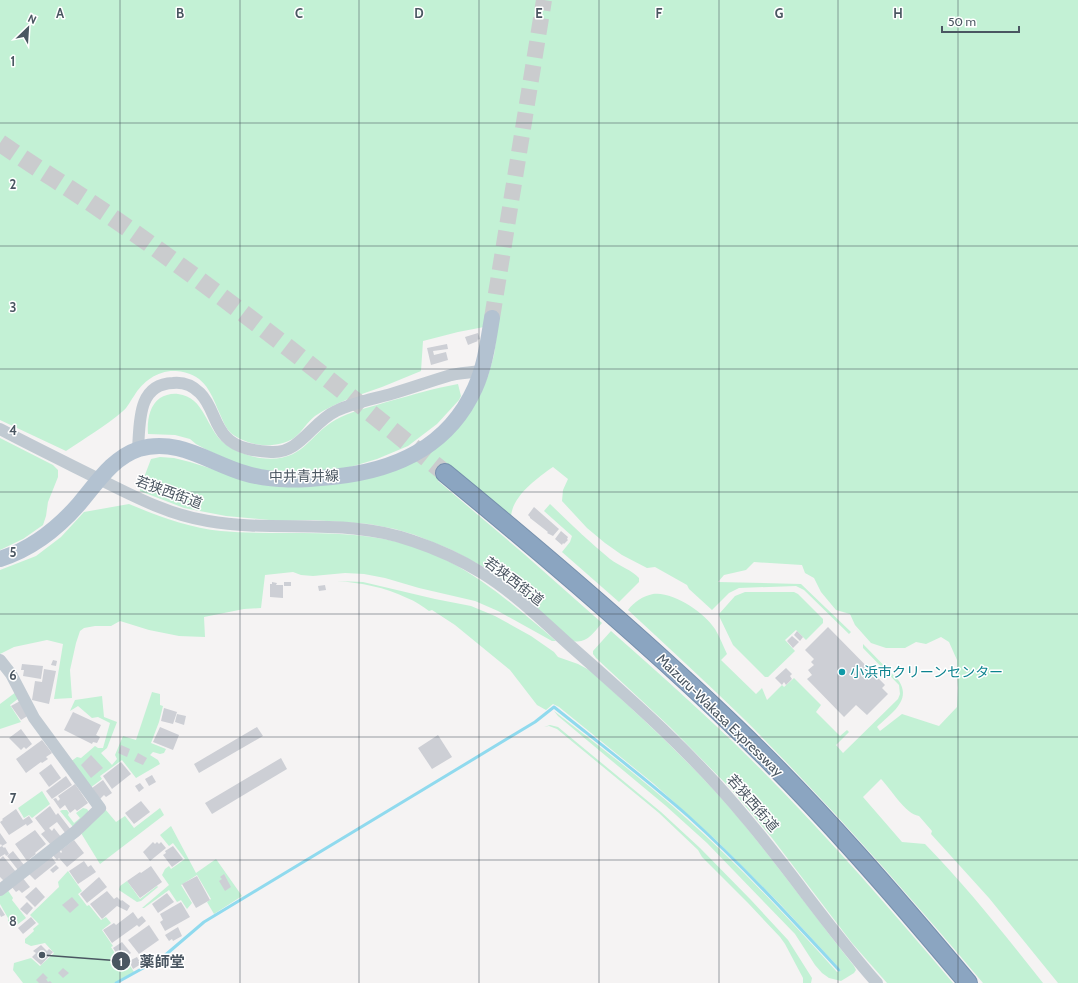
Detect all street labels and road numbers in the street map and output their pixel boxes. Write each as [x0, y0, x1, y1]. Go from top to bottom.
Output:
street label: 中井青井線 [269, 466, 339, 486]
street label: 若狭西街道 [133, 472, 205, 512]
street label: 若狭西街道 [481, 553, 547, 609]
street label: Maizuru-Wakasa Expressway [653, 650, 787, 780]
street label: 若狭西街道 [723, 771, 783, 835]

